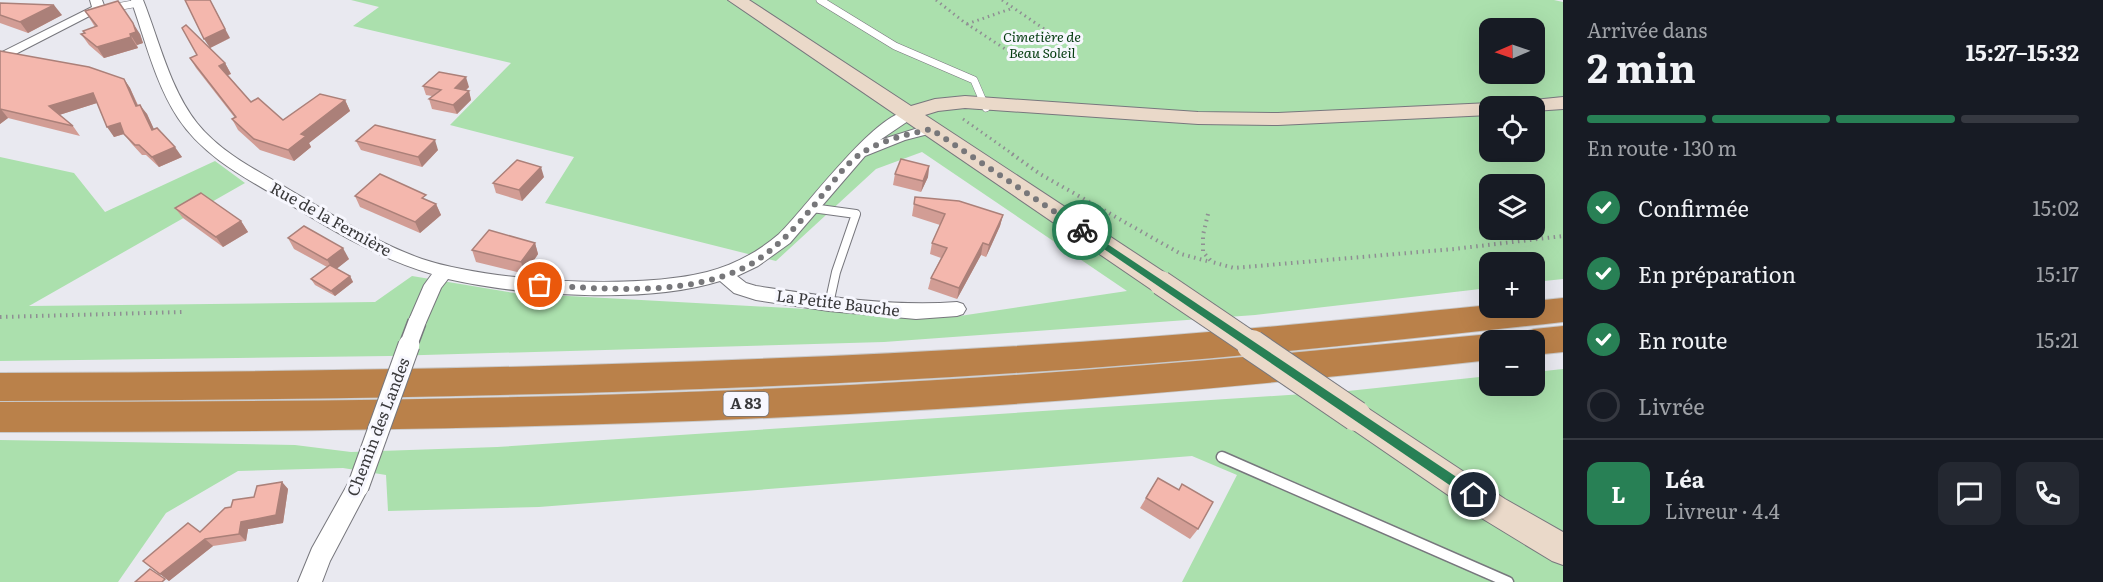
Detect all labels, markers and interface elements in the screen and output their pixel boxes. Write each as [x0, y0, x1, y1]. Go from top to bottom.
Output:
text: Arrivée dans [1587, 14, 1707, 44]
north arrow [1479, 18, 1545, 84]
map controls [1479, 18, 1545, 396]
park label: Cimetière de Beau Soleil [1003, 26, 1081, 62]
text: 15:27–15:32 [1966, 35, 2079, 68]
text: 2 min [1587, 37, 1696, 95]
button: locate [1479, 96, 1545, 162]
text: En route · 130 m [1587, 132, 1737, 162]
button: layers [1479, 174, 1545, 240]
street label: Rue de la Fernière [266, 175, 397, 261]
icon: check [1587, 191, 1620, 224]
text: Confirmée [1638, 191, 1749, 224]
text: 15:02 [2033, 192, 2079, 222]
courier [1052, 200, 1112, 260]
icon: bike [1066, 214, 1099, 247]
button: + [1479, 252, 1545, 318]
icon: check [1587, 257, 1620, 290]
text: En préparation [1638, 257, 1796, 290]
text: 15:17 [2036, 258, 2079, 288]
pin [514, 259, 565, 310]
icon: bag [523, 268, 556, 301]
street label: La Petite Bauche [775, 283, 901, 322]
icon: check [1587, 323, 1620, 356]
text: En route [1638, 323, 1727, 356]
text: 15:21 [2036, 324, 2079, 354]
button: − [1479, 330, 1545, 396]
street label: Chemin des Landes [340, 354, 415, 499]
text: Livrée [1638, 389, 1705, 422]
road number: A 83 [724, 392, 768, 416]
text: Léa [1665, 462, 1704, 495]
button: chat [1938, 462, 2001, 525]
button: phone [2016, 462, 2079, 525]
pin [1448, 469, 1499, 520]
text: L [1611, 477, 1626, 510]
icon: home [1457, 478, 1490, 511]
text: Livreur · 4.4 [1665, 495, 1780, 525]

